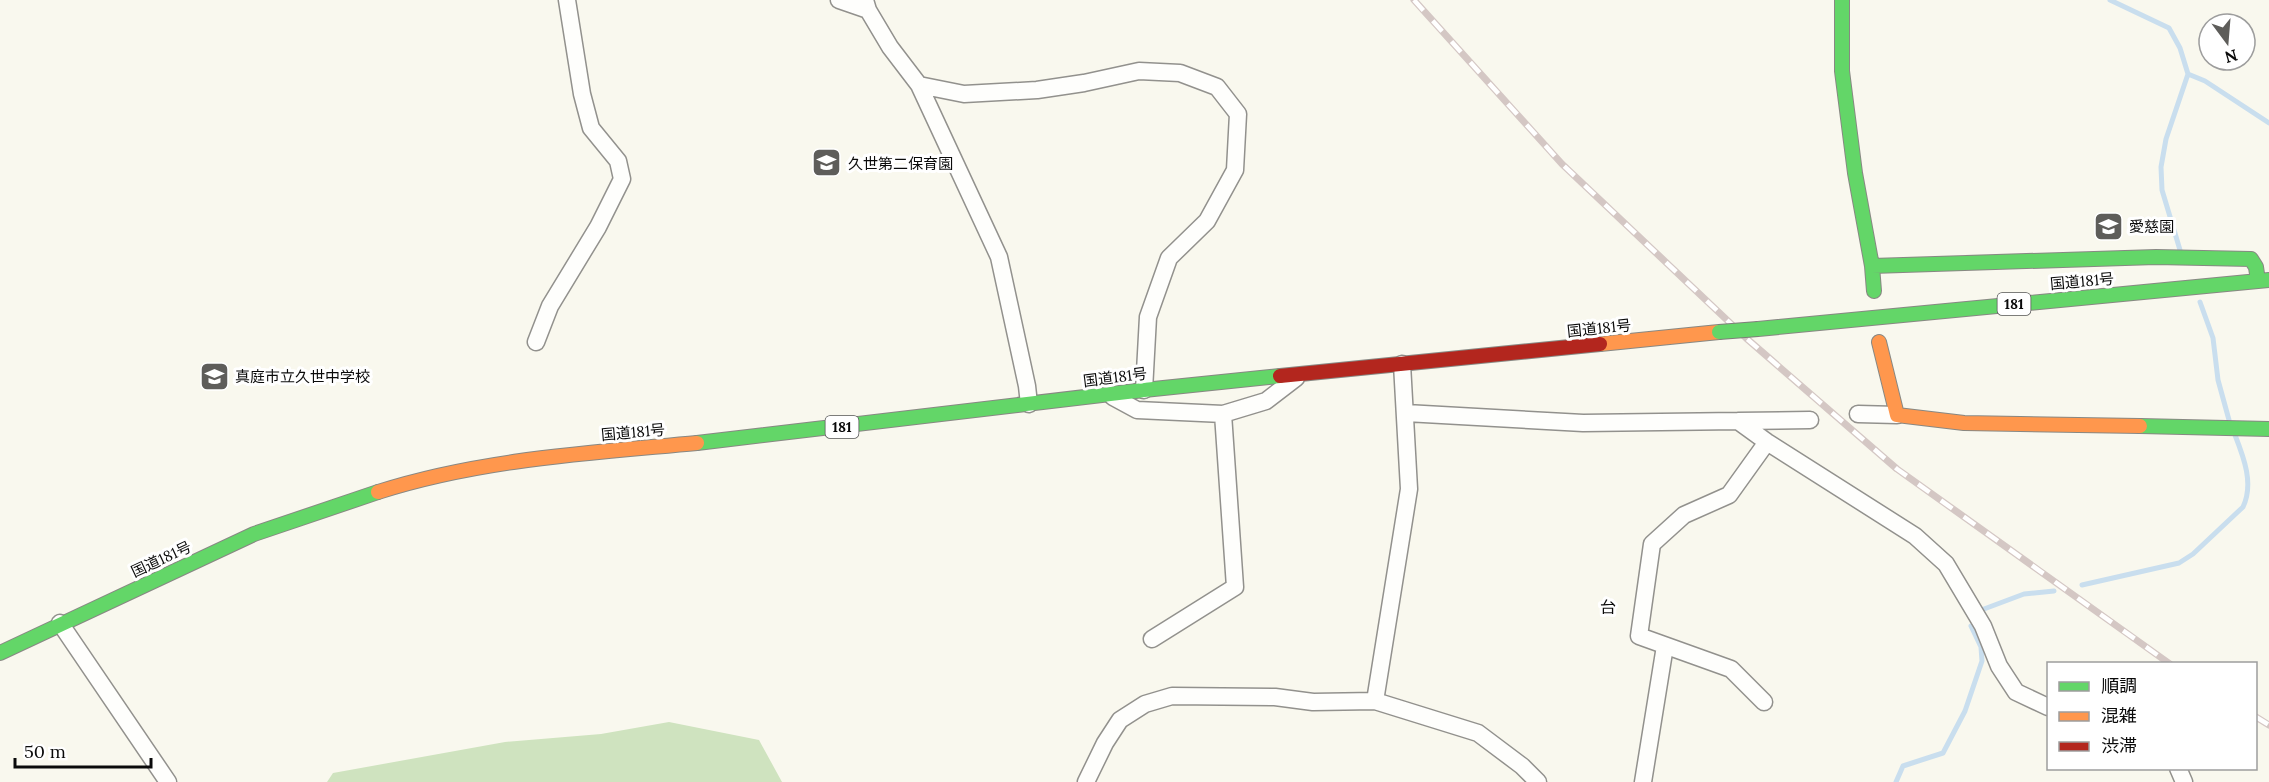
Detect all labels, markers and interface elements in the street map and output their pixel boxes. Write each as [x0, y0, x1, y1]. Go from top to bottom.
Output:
north arrow [2197, 12, 2257, 72]
text: N [2222, 45, 2240, 68]
school or university icon: 久世第二保育園 [811, 147, 843, 179]
place label: 久世第二保育園 [848, 154, 953, 173]
school or university icon: 愛慈園 [2092, 210, 2124, 242]
place label: 愛慈園 [2129, 217, 2174, 236]
street label: 国道181号 [2049, 269, 2115, 293]
road number: 181 [1998, 293, 2030, 315]
street label: 国道181号 [1566, 315, 1632, 341]
school or university icon: 真庭市立久世中学校 [198, 360, 230, 392]
street label: 国道181号 [1082, 364, 1148, 390]
place label: 真庭市立久世中学校 [235, 367, 370, 386]
road number: 181 [826, 416, 858, 438]
street label: 国道181号 [600, 420, 666, 444]
street label: 国道181号 [128, 537, 194, 581]
district label: 台 [1600, 597, 1616, 617]
legend [2047, 662, 2257, 770]
text: 順調 [2101, 674, 2137, 697]
text: 混雑 [2101, 704, 2137, 727]
scale bar [15, 731, 152, 769]
text: 渋滞 [2101, 734, 2137, 757]
text: 50 m [24, 740, 66, 763]

